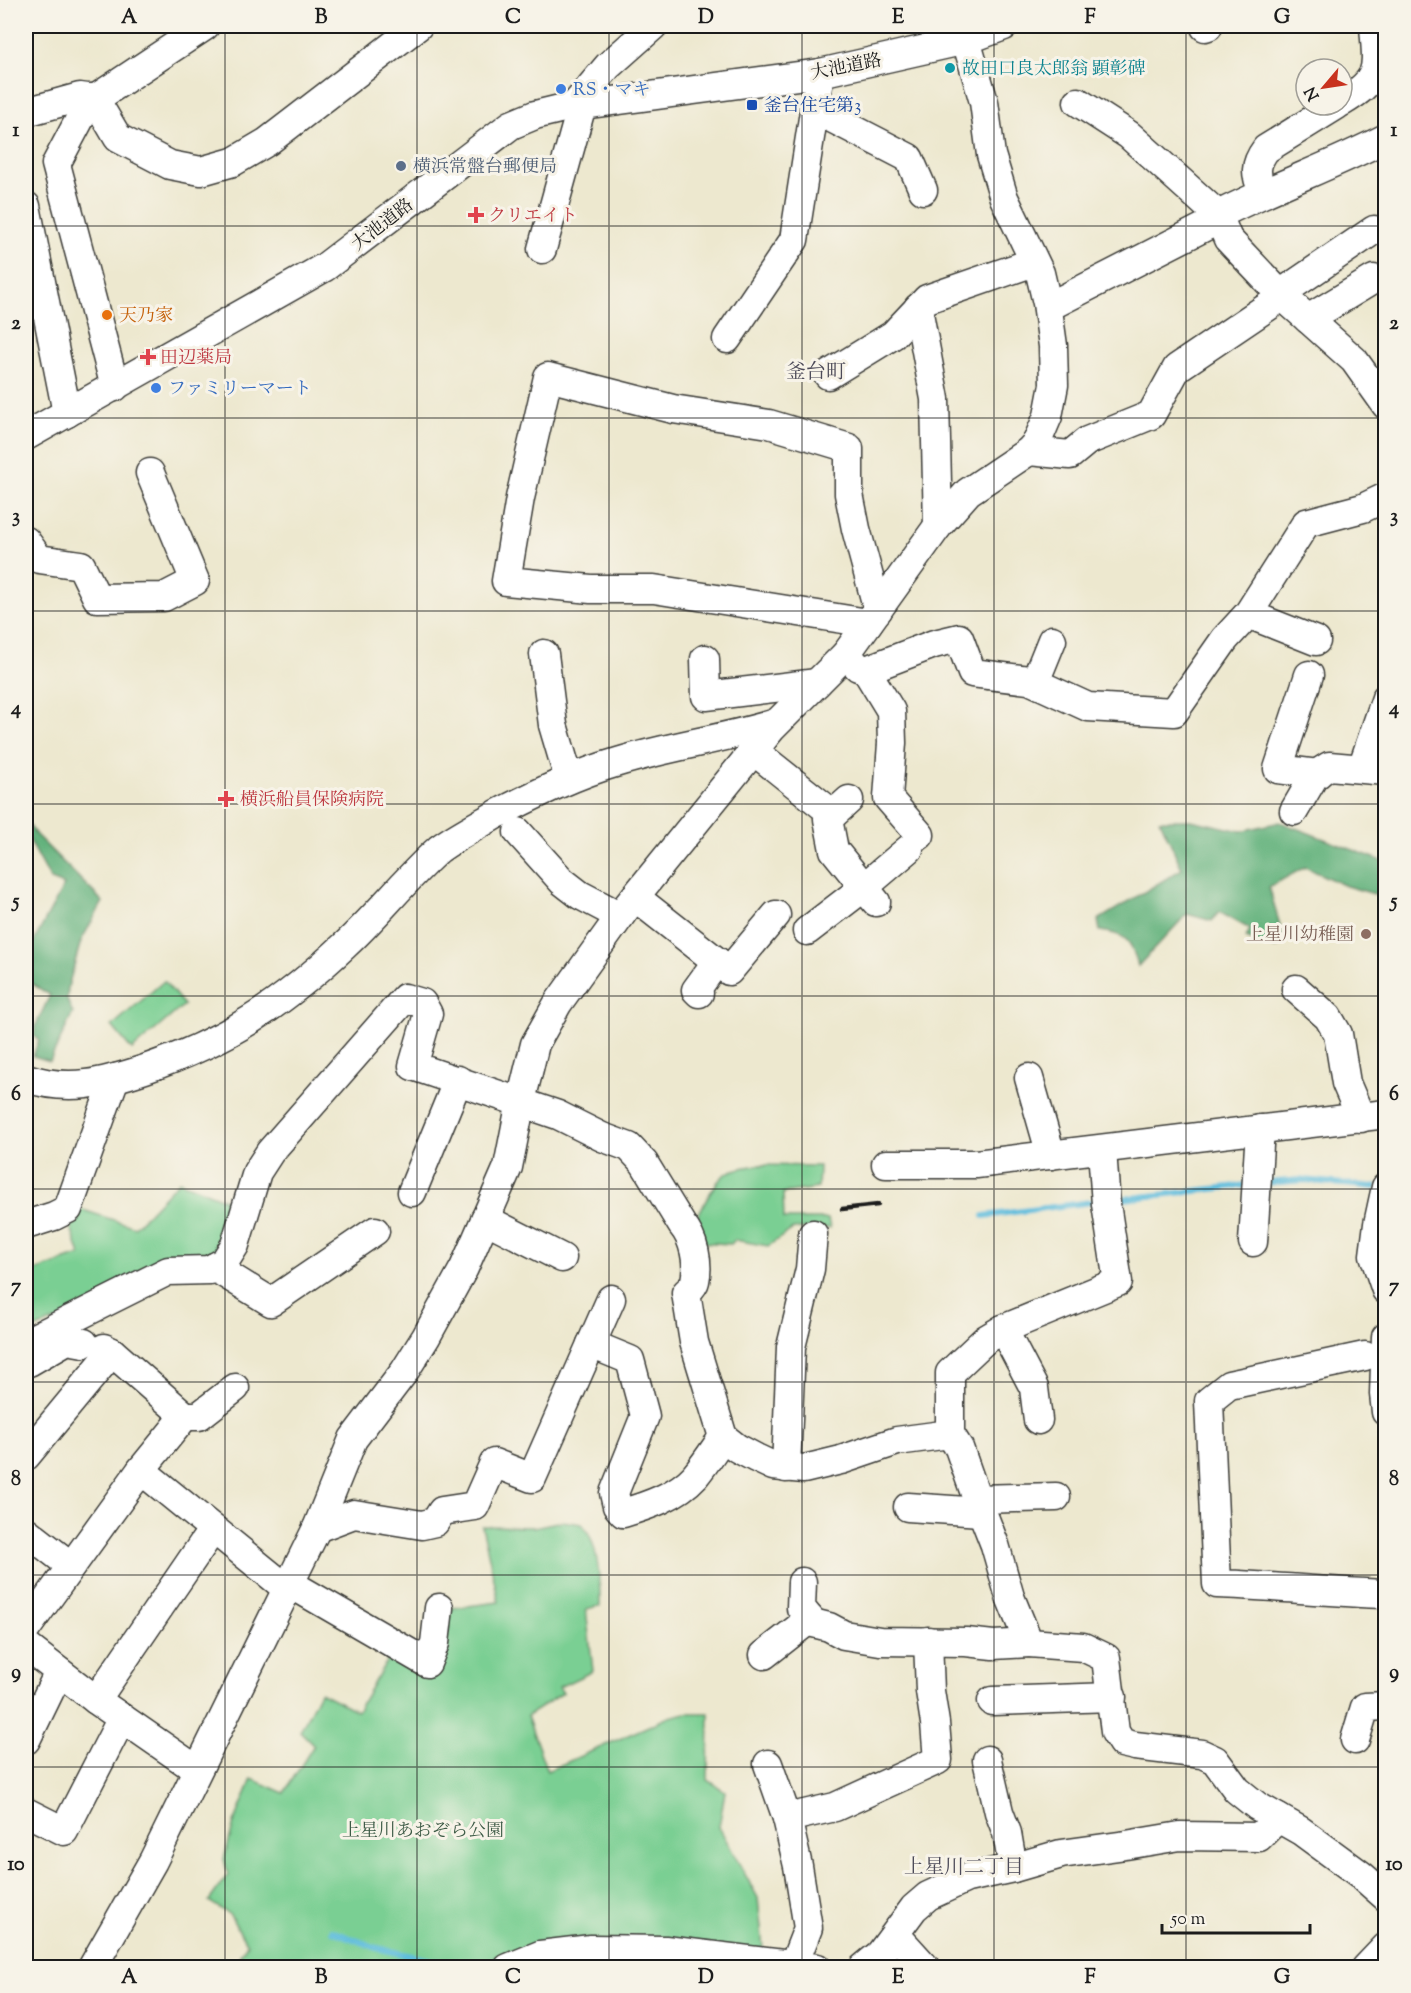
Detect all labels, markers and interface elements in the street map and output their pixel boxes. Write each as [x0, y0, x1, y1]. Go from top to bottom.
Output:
text: A [121, 4, 138, 33]
text: B [315, 4, 328, 33]
text: C [505, 4, 521, 33]
text: D [698, 4, 714, 33]
text: E [892, 4, 905, 33]
text: F [1084, 4, 1096, 33]
text: G [1274, 4, 1291, 33]
street label: 大池道路 [809, 48, 884, 88]
place label: 故田口良太郎翁 顕彰碑 [962, 57, 1146, 83]
north arrow [1294, 57, 1354, 117]
marker: 故田口良太郎翁 顕彰碑 [943, 61, 957, 75]
place label: RS・マキ [573, 78, 650, 104]
marker: RS・マキ [554, 82, 568, 96]
text: N [1300, 82, 1326, 104]
place label: 釜台住宅第3 [764, 94, 861, 120]
marker: 釜台住宅第3 [745, 98, 759, 112]
text: 1 [13, 117, 20, 146]
text: 1 [1391, 117, 1398, 146]
place label: 横浜常盤台郵便局 [413, 155, 557, 181]
marker: 横浜常盤台郵便局 [394, 159, 408, 173]
street label: 大池道路 [347, 193, 420, 258]
place label: クリエイト [488, 204, 578, 230]
marker: クリエイト [469, 208, 483, 222]
place label: 天乃家 [119, 304, 173, 330]
marker: 天乃家 [100, 308, 114, 322]
text: 2 [11, 310, 21, 339]
text: 2 [1389, 310, 1399, 339]
place label: 田辺薬局 [160, 346, 232, 372]
marker: 田辺薬局 [141, 350, 155, 364]
district label: 釜台町 [786, 359, 846, 388]
place label: ファミリーマート [168, 377, 312, 403]
marker: ファミリーマート [149, 381, 163, 395]
text: 3 [12, 503, 20, 532]
text: 3 [1390, 503, 1398, 532]
text: 4 [10, 695, 21, 724]
text: 4 [1388, 695, 1399, 724]
place label: 横浜船員保険病院 [240, 788, 384, 814]
marker: 横浜船員保険病院 [217, 790, 235, 808]
text: 5 [11, 888, 20, 917]
text: 5 [1389, 888, 1398, 917]
place label: 上星川幼稚園 [1246, 923, 1354, 949]
marker: 上星川幼稚園 [1359, 927, 1373, 941]
text: 6 [11, 1081, 21, 1110]
text: 6 [1389, 1081, 1399, 1110]
text: 7 [11, 1273, 22, 1302]
text: 7 [1389, 1273, 1400, 1302]
text: 8 [11, 1466, 21, 1495]
text: 8 [1389, 1466, 1399, 1495]
text: 9 [11, 1659, 21, 1688]
text: 9 [1389, 1659, 1399, 1688]
park label: 上星川あおぞら公園 [342, 1819, 504, 1845]
text: 10 [7, 1851, 25, 1880]
text: 10 [1385, 1851, 1403, 1880]
district label: 上星川二丁目 [904, 1854, 1024, 1883]
scale bar [1162, 1897, 1310, 1935]
text: 50 m [1170, 1907, 1206, 1933]
text: A [121, 1964, 138, 1993]
text: B [315, 1964, 328, 1993]
text: C [505, 1964, 521, 1993]
text: D [698, 1964, 714, 1993]
text: E [892, 1964, 905, 1993]
text: F [1084, 1964, 1096, 1993]
text: G [1274, 1964, 1291, 1993]

